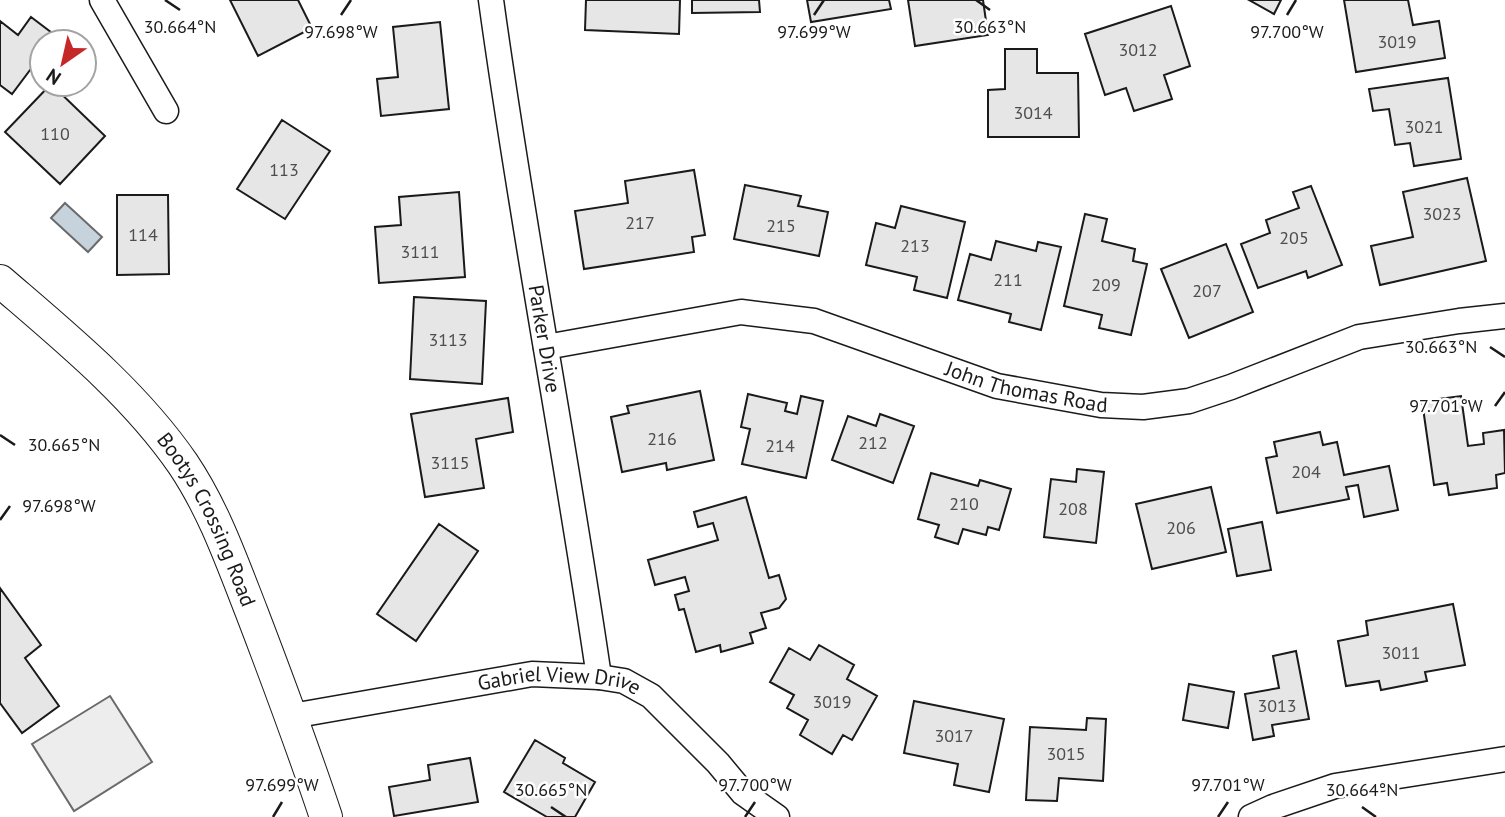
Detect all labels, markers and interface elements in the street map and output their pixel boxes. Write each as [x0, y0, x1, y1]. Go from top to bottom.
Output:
text: 30.664°N [144, 15, 216, 38]
text: 30.663°N [954, 15, 1026, 38]
text: 97.698°W [304, 20, 378, 43]
text: 97.699°W [777, 20, 851, 43]
text: 97.700°W [1250, 20, 1324, 43]
north arrow [28, 28, 98, 98]
house number: 3019 [1377, 30, 1417, 53]
house number: 3012 [1118, 38, 1158, 61]
text: N [42, 64, 65, 91]
house number: 3014 [1013, 101, 1053, 124]
house number: 3021 [1404, 115, 1444, 138]
house number: 110 [40, 122, 70, 145]
house number: 113 [269, 158, 299, 181]
house number: 3023 [1422, 202, 1462, 225]
house number: 217 [625, 211, 655, 234]
house number: 215 [766, 214, 796, 237]
house number: 114 [128, 223, 158, 246]
house number: 205 [1279, 226, 1309, 249]
house number: 213 [900, 234, 930, 257]
house number: 3111 [400, 240, 440, 263]
house number: 211 [993, 268, 1023, 291]
house number: 209 [1091, 273, 1121, 296]
house number: 207 [1192, 279, 1222, 302]
street label: Parker Drive [522, 283, 567, 395]
house number: 3113 [428, 328, 468, 351]
text: 30.663°N [1405, 335, 1477, 358]
street label: John Thomas Road [941, 354, 1108, 418]
text: 97.701°W [1409, 394, 1483, 417]
street label: Bootys Crossing Road [151, 427, 262, 610]
house number: 216 [647, 427, 677, 450]
house number: 212 [858, 431, 888, 454]
text: 30.665°N [28, 433, 100, 456]
house number: 214 [765, 434, 795, 457]
house number: 3115 [430, 451, 470, 474]
house number: 204 [1291, 460, 1321, 483]
house number: 210 [949, 492, 979, 515]
text: 97.698°W [22, 494, 96, 517]
house number: 208 [1058, 497, 1088, 520]
house number: 206 [1166, 516, 1196, 539]
house number: 3011 [1381, 641, 1421, 664]
street label: Gabriel View Drive [475, 660, 646, 701]
house number: 3019 [812, 690, 852, 713]
house number: 3013 [1257, 694, 1297, 717]
house number: 3017 [934, 724, 974, 747]
house number: 3015 [1046, 742, 1086, 765]
text: 97.699°W [245, 773, 319, 796]
text: 97.700°W [718, 773, 792, 796]
text: 97.701°W [1191, 773, 1265, 796]
text: 30.665°N [515, 778, 587, 801]
text: 30.664°N [1326, 778, 1398, 801]

